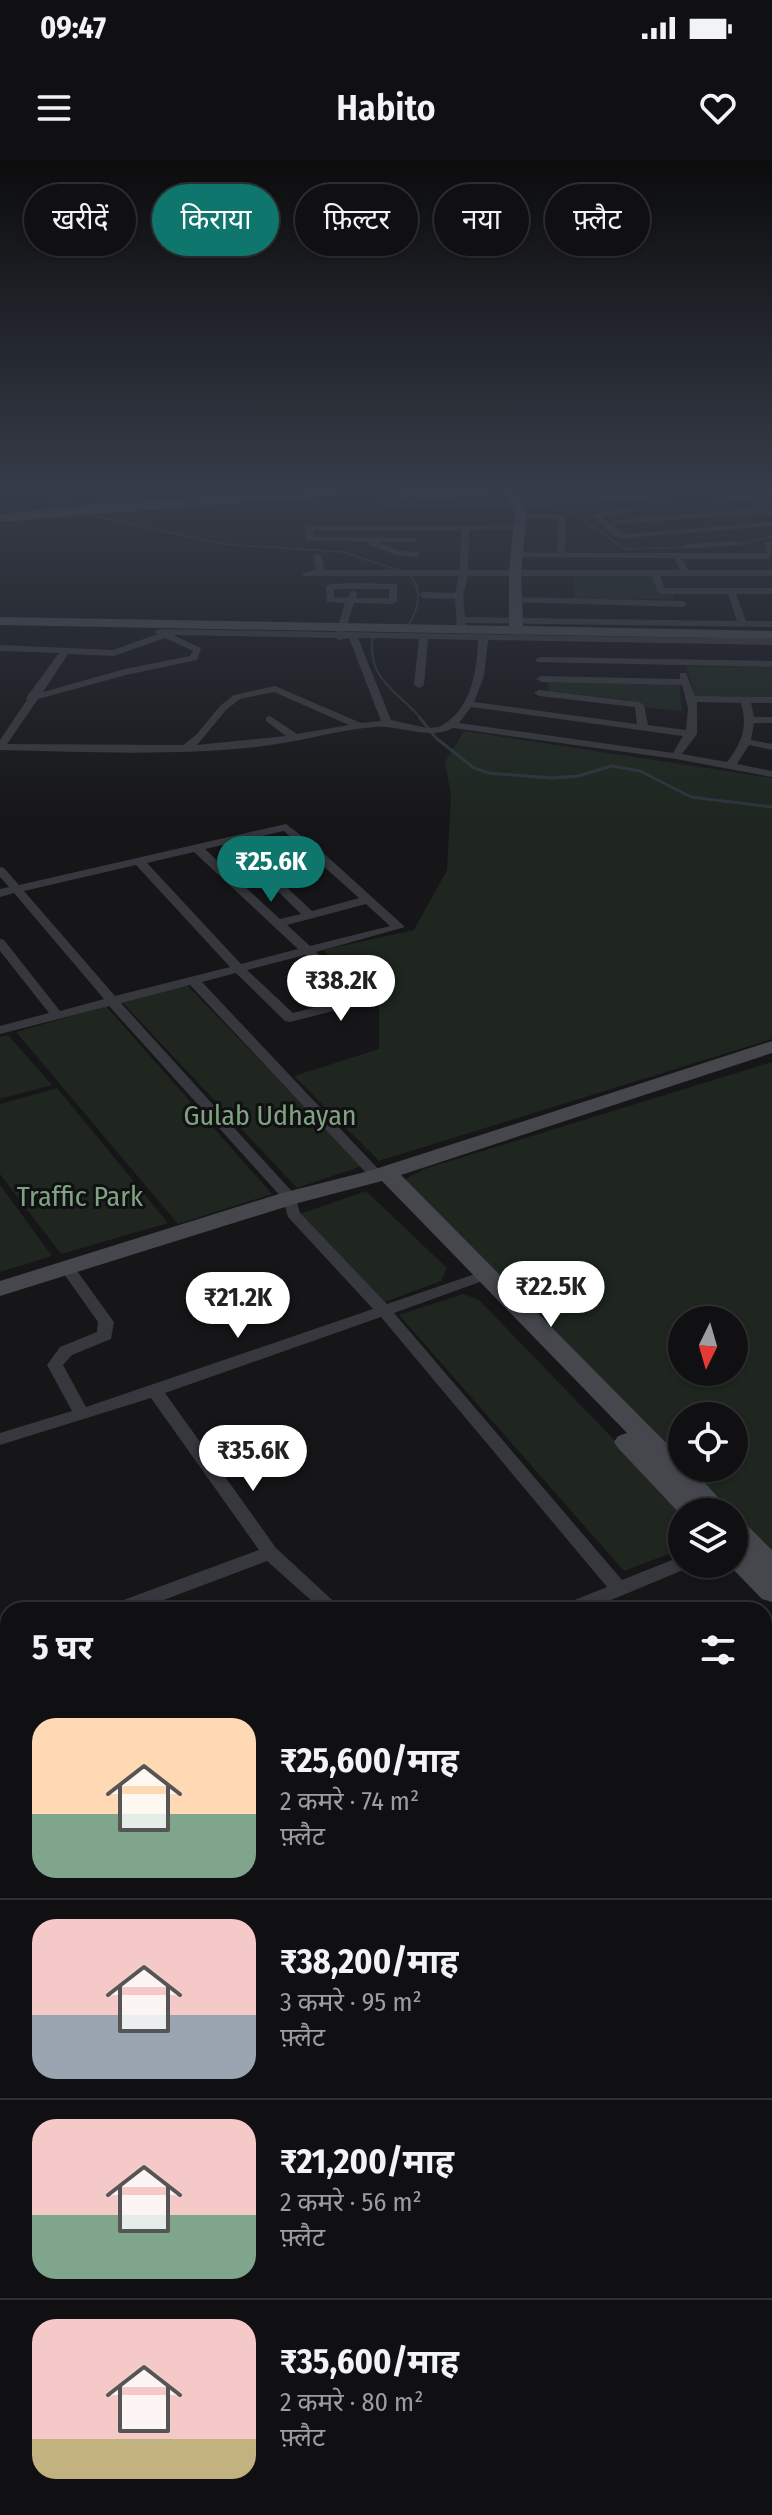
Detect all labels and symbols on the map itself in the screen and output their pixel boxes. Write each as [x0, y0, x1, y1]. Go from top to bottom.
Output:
pin: ₹25.6K [206, 836, 336, 904]
pin: ₹38.2K [276, 955, 406, 1023]
park label: Gulab Udhayan [183, 1099, 357, 1132]
park label: Traffic Park [17, 1180, 144, 1213]
pin: ₹22.5K [486, 1261, 616, 1329]
pin: ₹21.2K [173, 1272, 303, 1340]
north arrow [668, 1306, 748, 1386]
pin: ₹35.6K [188, 1425, 318, 1493]

